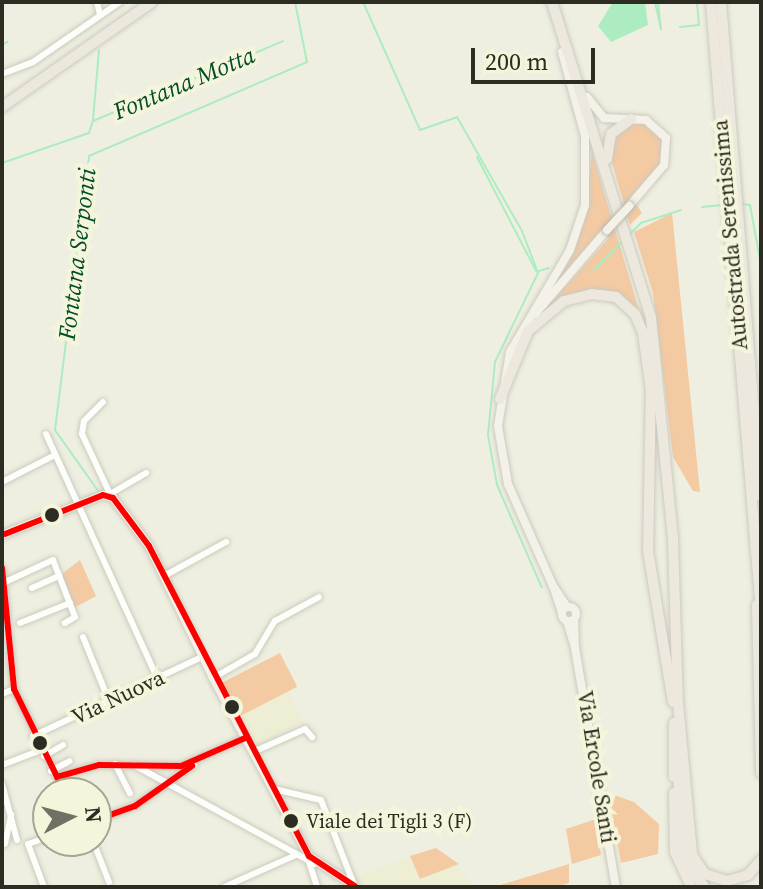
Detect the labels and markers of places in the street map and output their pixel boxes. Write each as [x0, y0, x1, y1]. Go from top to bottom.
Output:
unlabelled marker [44, 507, 60, 523]
unlabelled marker [224, 699, 240, 715]
unlabelled marker [32, 735, 48, 751]
place label: Viale dei Tigli 3 (F) [306, 809, 473, 833]
marker: Viale dei Tigli 3 (F) [283, 813, 299, 829]

